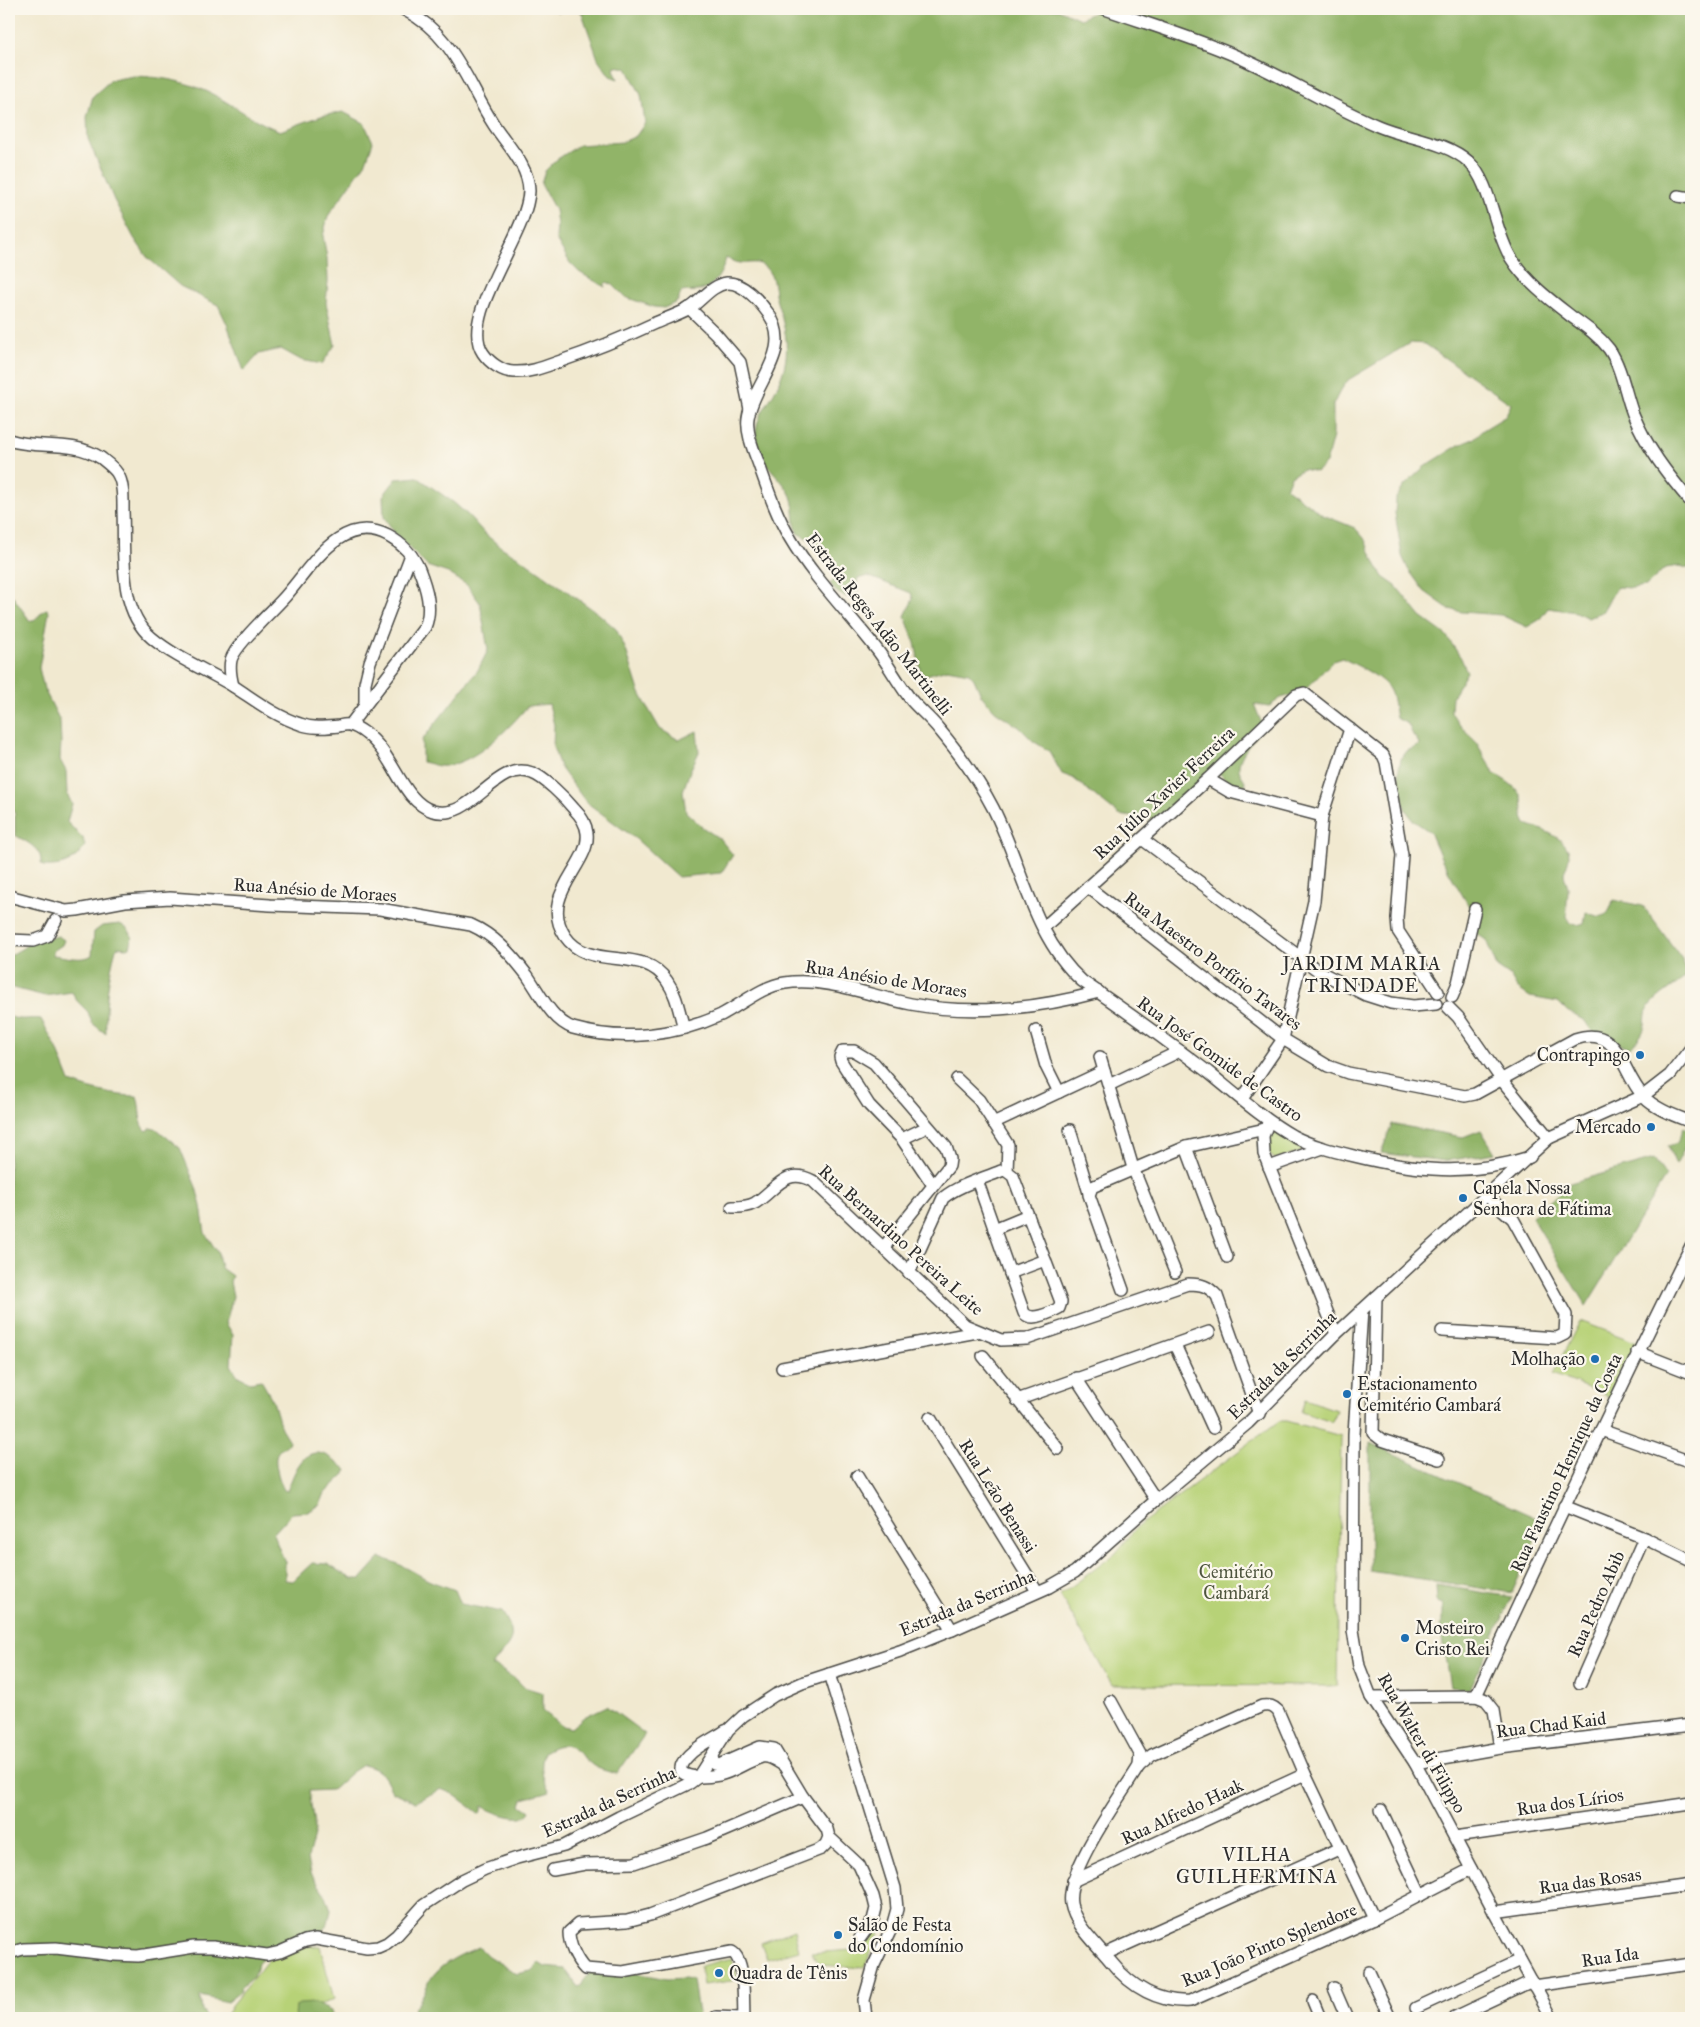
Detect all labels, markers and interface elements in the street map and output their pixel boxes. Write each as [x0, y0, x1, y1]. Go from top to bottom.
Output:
street label: Estrada Reges Adão Martinelli [800, 529, 957, 720]
street label: Rua Júlio Xavier Ferreira [1089, 722, 1240, 865]
street label: Rua Anésio de Moraes [233, 873, 397, 907]
street label: Rua Maestro Porfírio Tavares [1120, 887, 1306, 1035]
district label: JARDIM MARIA TRINDADE [1281, 952, 1441, 997]
street label: Rua Anésio de Moraes [803, 955, 969, 1003]
street label: Rua José Gomide de Castro [1132, 991, 1307, 1127]
place label: Contrapingo [1537, 1044, 1630, 1067]
marker: Contrapingo [1634, 1049, 1646, 1061]
place label: Mercado [1575, 1116, 1641, 1138]
marker: Mercado [1645, 1121, 1657, 1133]
street label: Rua Bernardino Pereira Leite [814, 1160, 988, 1320]
place label: Capela Nossa Senhora de Fátima [1473, 1177, 1612, 1220]
marker: Capela Nossa Senhora de Fátima [1457, 1192, 1469, 1204]
street label: Estrada da Serrinha [1223, 1306, 1341, 1424]
place label: Molhação [1511, 1348, 1585, 1370]
street label: Rua Faustino Henrique da Costa [1505, 1350, 1628, 1576]
marker: Molhação [1589, 1353, 1601, 1365]
place label: Estacionamento Cemitério Cambará [1357, 1373, 1501, 1416]
marker: Estacionamento Cemitério Cambará [1341, 1388, 1353, 1400]
street label: Rua Leão Benassi [954, 1435, 1042, 1557]
street label: Rua Pedro Abib [1563, 1547, 1629, 1661]
park label: Cemitério Cambará [1199, 1561, 1273, 1604]
street label: Estrada da Serrinha [896, 1564, 1038, 1641]
place label: Mosteiro Cristo Rei [1415, 1617, 1490, 1660]
marker: Mosteiro Cristo Rei [1399, 1632, 1411, 1644]
street label: Rua Walter di Filippo [1373, 1669, 1471, 1817]
street label: Rua Chad Kaid [1495, 1707, 1607, 1743]
street label: Estrada da Serrinha [539, 1761, 680, 1843]
street label: Rua Alfredo Haak [1118, 1774, 1247, 1850]
street label: Rua dos Lírios [1515, 1784, 1625, 1820]
district label: VILHA GUILHERMINA [1176, 1843, 1338, 1888]
street label: Rua das Rosas [1537, 1863, 1643, 1899]
street label: Rua João Pinto Splendore [1178, 1898, 1360, 1993]
place label: Salão de Festa do Condomínio [848, 1914, 963, 1957]
marker: Salão de Festa do Condomínio [832, 1929, 844, 1941]
street label: Rua Ida [1580, 1942, 1640, 1972]
place label: Quadra de Tênis [729, 1962, 847, 1984]
marker: Quadra de Tênis [713, 1967, 725, 1979]

